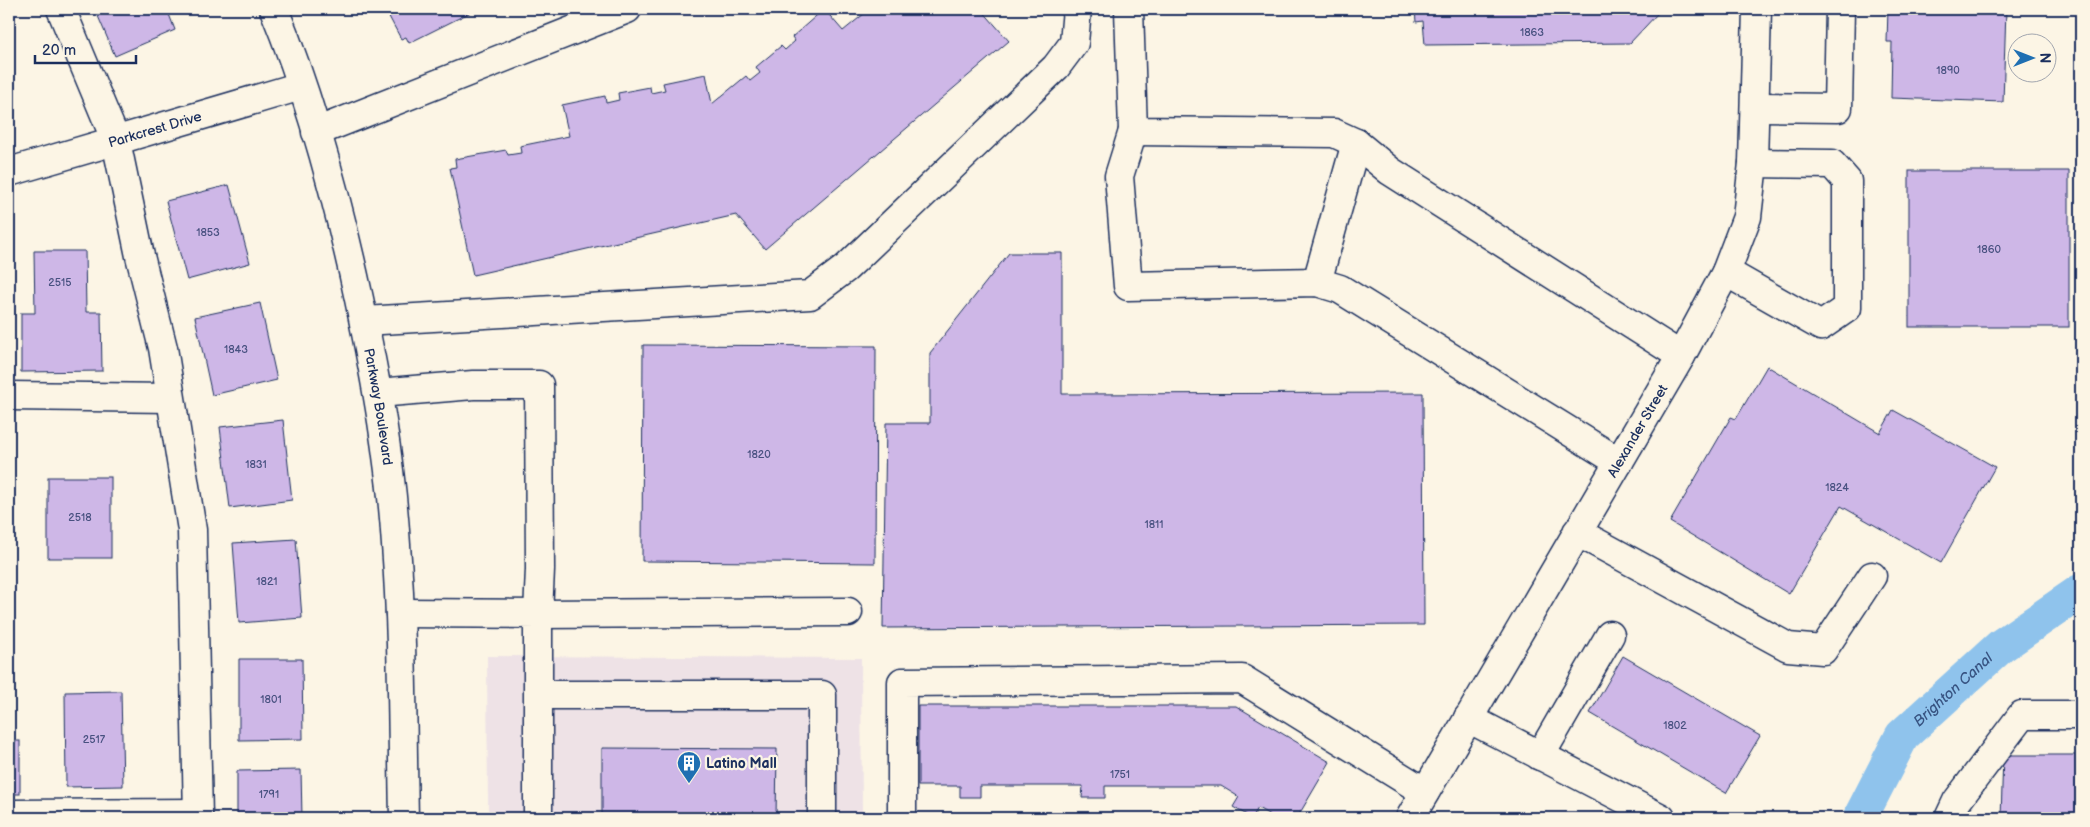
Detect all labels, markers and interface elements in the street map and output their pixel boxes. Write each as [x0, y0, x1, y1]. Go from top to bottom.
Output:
house number: 1863 [1520, 26, 1544, 39]
scale bar [35, 32, 136, 64]
north arrow [2008, 32, 2058, 82]
text: 20 m [42, 41, 76, 60]
text: N [2036, 53, 2053, 63]
house number: 1890 [1936, 64, 1960, 77]
street label: Parkcrest Drive [106, 107, 203, 151]
house number: 1853 [196, 226, 220, 239]
house number: 1860 [1977, 243, 2001, 256]
house number: 2515 [48, 276, 72, 289]
house number: 1843 [224, 343, 248, 356]
street label: Parkway Boulevard [361, 347, 397, 466]
street label: Alexander Street [1603, 380, 1671, 480]
house number: 1820 [747, 448, 771, 461]
house number: 1831 [245, 458, 267, 471]
house number: 1824 [1825, 481, 1849, 494]
house number: 2518 [68, 511, 92, 524]
house number: 1811 [1144, 518, 1164, 531]
house number: 1821 [256, 575, 278, 588]
water label: Brighton Canal [1909, 648, 1997, 731]
house number: 1801 [260, 693, 282, 706]
house number: 1802 [1663, 719, 1687, 732]
house number: 2517 [83, 733, 106, 746]
building icon: Latino Mall [676, 750, 702, 784]
place label: Latino Mall [706, 755, 777, 772]
house number: 1751 [1110, 768, 1130, 781]
house number: 1791 [259, 788, 279, 801]

